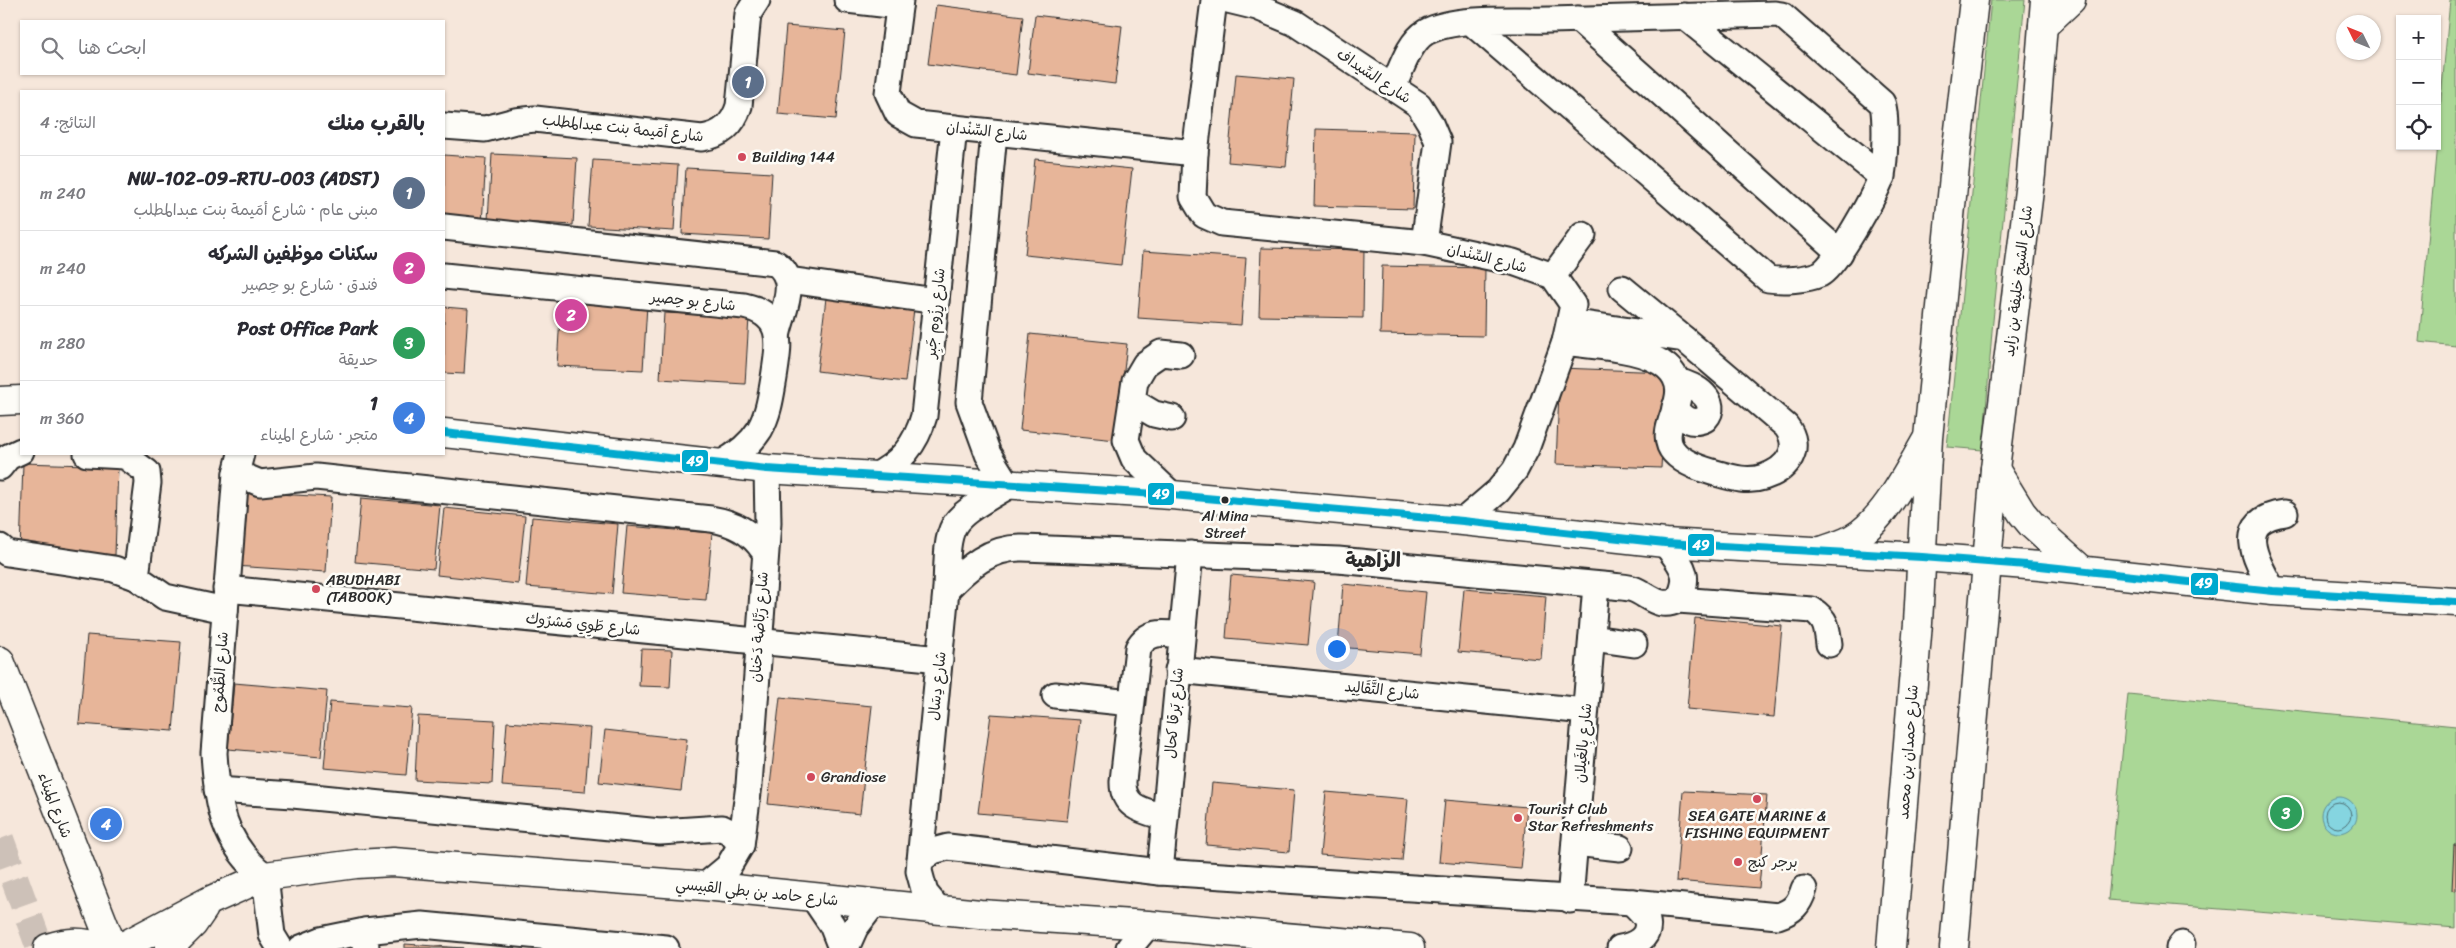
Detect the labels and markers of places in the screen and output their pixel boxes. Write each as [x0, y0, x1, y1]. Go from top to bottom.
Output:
pin: 1 [732, 63, 764, 101]
place label: Building 144 [752, 144, 835, 170]
marker: Building 144 [736, 151, 748, 163]
pin: 2 [555, 296, 587, 334]
marker: Al Mina Street [1220, 495, 1230, 505]
place label: Al Mina Street [1201, 504, 1249, 546]
place label: ABUDHABI (TABOOK) [325, 567, 401, 610]
marker: ABUDHABI (TABOOK) [310, 583, 322, 595]
place label: Grandiose [821, 764, 886, 790]
marker: Grandiose [805, 771, 817, 783]
marker: SEA GATE MARINE & FISHING EQUIPMENT [1751, 793, 1763, 805]
pin: 3 [2270, 794, 2302, 832]
place label: Tourist Club Star Refreshments [1528, 796, 1653, 839]
place label: SEA GATE MARINE & FISHING EQUIPMENT [1685, 803, 1831, 846]
pin: 4 [90, 805, 122, 843]
marker: Tourist Club Star Refreshments [1512, 812, 1524, 824]
place label: برجر كنج [1748, 849, 1798, 875]
marker: برجر كنج [1732, 856, 1744, 868]

